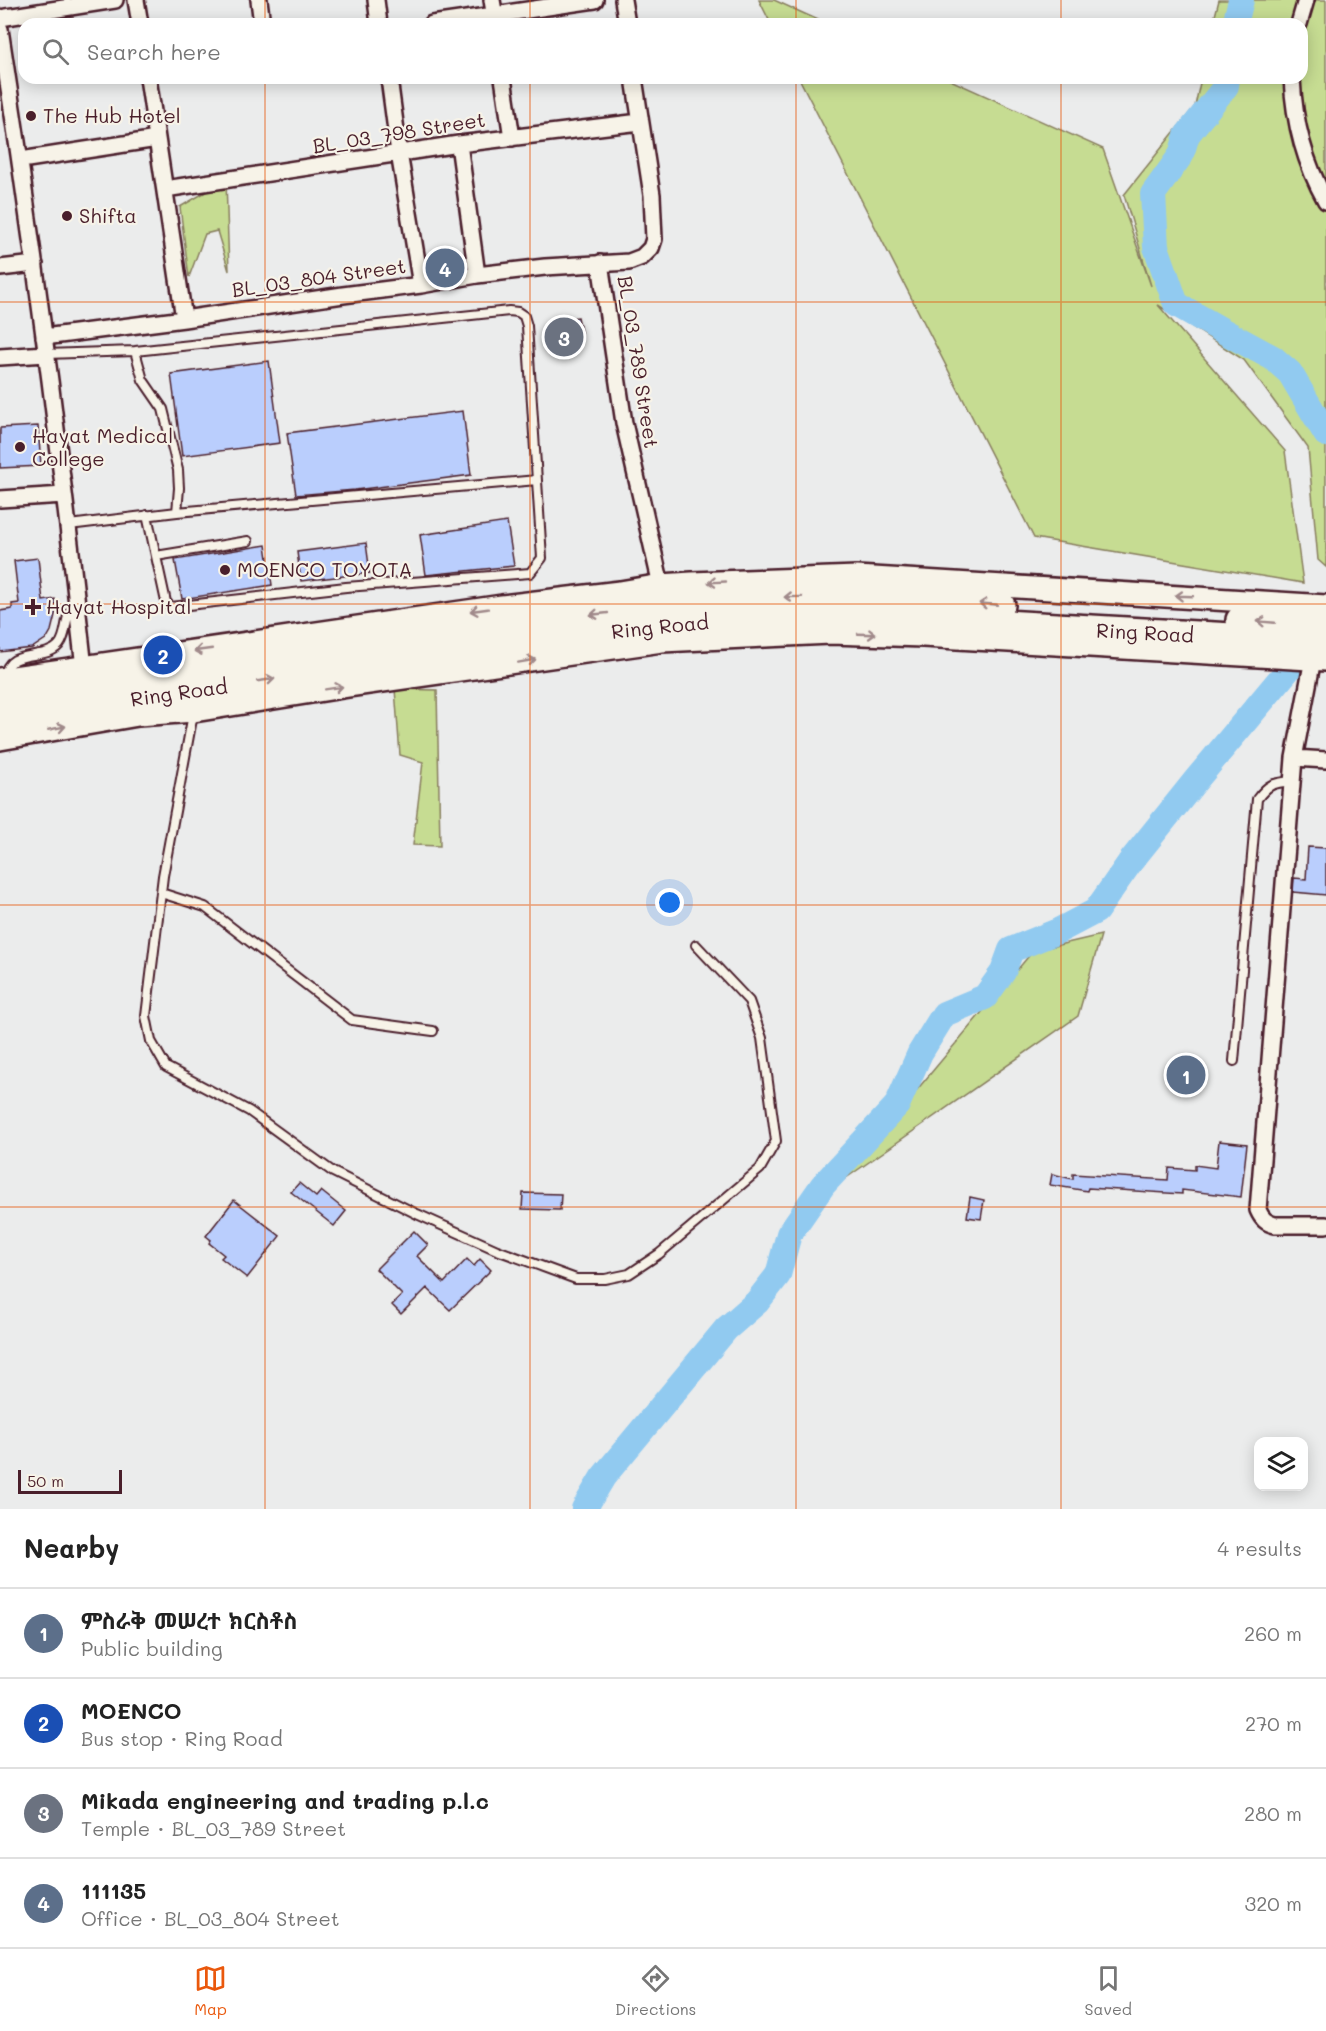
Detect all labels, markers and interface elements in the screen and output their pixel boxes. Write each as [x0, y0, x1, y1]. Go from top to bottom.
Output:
search box [18, 18, 1308, 84]
icon: search [39, 35, 72, 68]
text: Search here [87, 37, 221, 66]
place label: The Hub Hotel [43, 102, 181, 128]
street label: BL_03_798 Street [311, 106, 487, 158]
marker: The Hub Hotel [24, 109, 38, 123]
place label: Shifta [79, 202, 137, 228]
marker: Shifta [60, 209, 74, 223]
pin: 4 [426, 246, 464, 290]
street label: BL_03_804 Street [230, 252, 408, 302]
street label: BL_03_789 Street [613, 274, 665, 450]
pin: 3 [544, 314, 584, 360]
place label: Hayat Medical College [32, 422, 173, 471]
marker: Hayat Medical College [13, 440, 27, 454]
place label: MOENCO TOYOTA [237, 556, 412, 582]
marker: MOENCO TOYOTA [218, 563, 232, 577]
one-way arrow [707, 576, 727, 587]
one-way arrow [1174, 591, 1194, 602]
one-way arrow [784, 592, 804, 603]
place label: Hayat Hospital [46, 593, 191, 619]
marker: Hayat Hospital [24, 598, 42, 616]
one-way arrow [979, 598, 998, 609]
one-way arrow [469, 604, 489, 615]
street label: Ring Road [610, 608, 710, 644]
one-way arrow [590, 609, 610, 620]
street label: Ring Road [1096, 616, 1195, 648]
one-way arrow [1257, 616, 1277, 627]
one-way arrow [856, 629, 876, 640]
pin: 2 [144, 632, 182, 678]
one-way arrow [193, 645, 213, 656]
one-way arrow [516, 655, 536, 666]
street label: Ring Road [129, 672, 229, 712]
one-way arrow [255, 675, 275, 686]
one-way arrow [323, 682, 343, 693]
one-way arrow [47, 722, 67, 733]
your location [655, 888, 684, 917]
pin: 1 [1166, 1052, 1206, 1098]
map controls [1254, 1437, 1308, 1491]
button: layers [1254, 1437, 1308, 1491]
scale bar [18, 1467, 122, 1494]
text: 50 m [27, 1470, 64, 1491]
text: Nearby [24, 1531, 119, 1565]
text: 4 results [1217, 1535, 1302, 1561]
text: ምስራቅ መሠረተ ክርስቶስ [81, 1606, 298, 1635]
text: 1 [39, 1620, 48, 1646]
text: 260 m [1244, 1620, 1302, 1646]
text: Public building [81, 1635, 223, 1661]
text: MOENCO [81, 1696, 182, 1725]
text: 2 [38, 1710, 49, 1736]
text: 270 m [1245, 1710, 1302, 1736]
text: Bus stop · Ring Road [81, 1725, 283, 1751]
text: Mikada engineering and trading p.l.c [81, 1786, 489, 1815]
text: 3 [38, 1800, 50, 1826]
text: 280 m [1244, 1800, 1302, 1826]
text: Temple · BL_03_789 Street [81, 1815, 346, 1841]
text: 111135 [81, 1876, 146, 1905]
text: 4 [37, 1890, 50, 1916]
text: 320 m [1244, 1890, 1302, 1916]
text: Office · BL_03_804 Street [81, 1905, 340, 1931]
tab: Map [194, 1962, 227, 2019]
tab: Directions [615, 1962, 696, 2019]
tab: Saved [1084, 1962, 1132, 2019]

